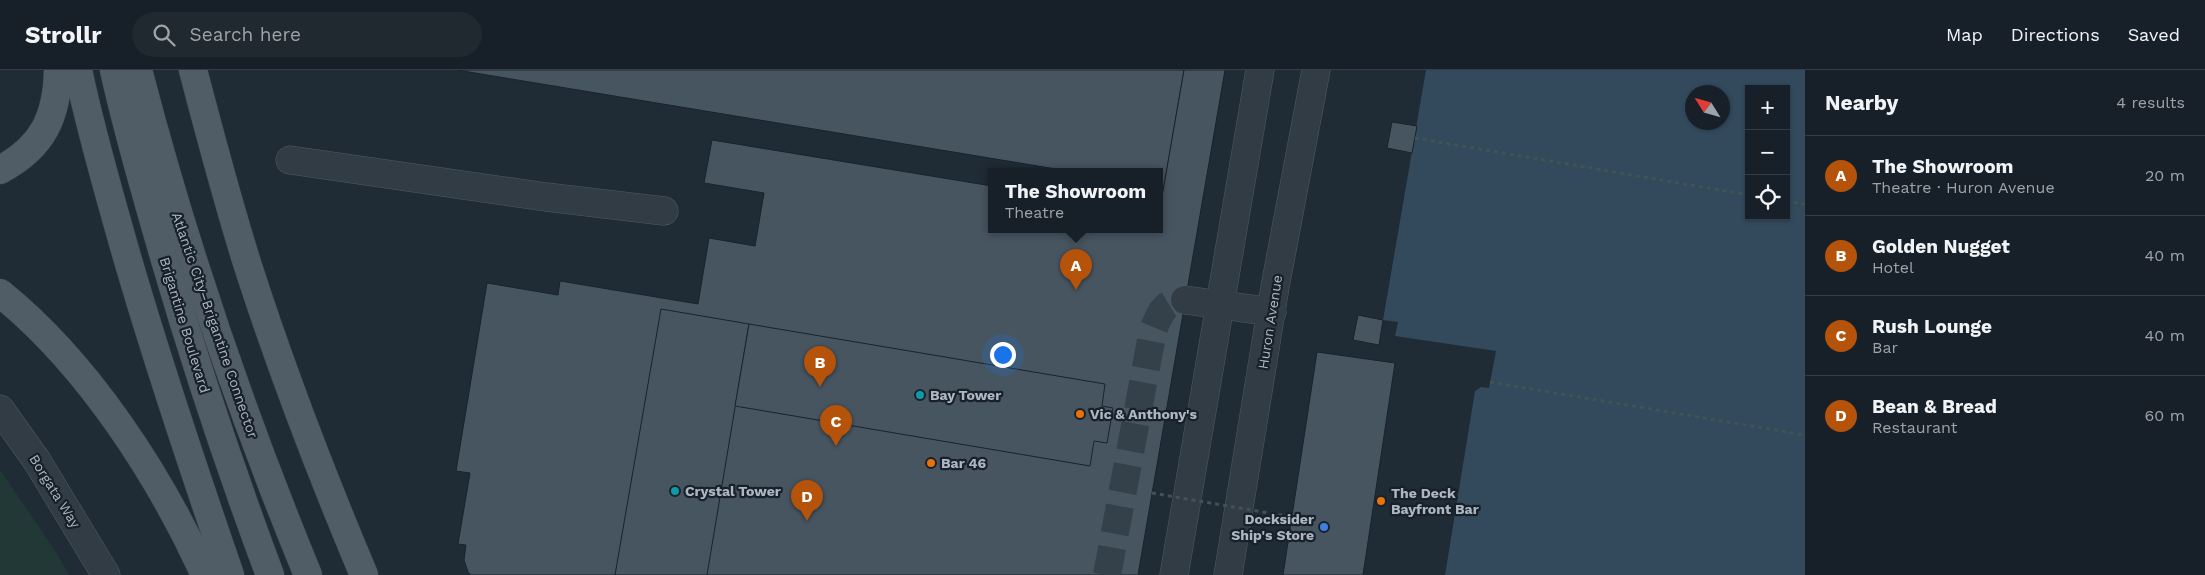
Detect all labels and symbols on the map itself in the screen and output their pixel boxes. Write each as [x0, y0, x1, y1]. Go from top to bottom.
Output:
north arrow [1685, 85, 1730, 130]
street label: Atlantic City–Brigantine Connector [169, 210, 261, 440]
pin: A [1060, 249, 1092, 290]
street label: Brigantine Boulevard [157, 255, 213, 395]
street label: Huron Avenue [1255, 274, 1285, 370]
your location [990, 342, 1016, 368]
pin: B [804, 346, 836, 387]
place label: Bay Tower [930, 387, 1001, 403]
marker: Bay Tower [914, 389, 926, 401]
pin: C [820, 405, 852, 446]
place label: Vic & Anthony's [1090, 406, 1197, 422]
marker: Vic & Anthony's [1074, 408, 1086, 420]
street label: Borgata Way [26, 451, 84, 531]
place label: Bar 46 [941, 455, 987, 471]
marker: Bar 46 [925, 457, 937, 469]
pin: D [791, 480, 823, 521]
place label: Crystal Tower [685, 483, 781, 499]
marker: Crystal Tower [669, 485, 681, 497]
place label: The Deck Bayfront Bar [1391, 485, 1479, 517]
marker: The Deck Bayfront Bar [1375, 495, 1387, 507]
place label: Docksider Ship's Store [1231, 511, 1314, 543]
marker: Docksider Ship's Store [1318, 521, 1330, 533]

